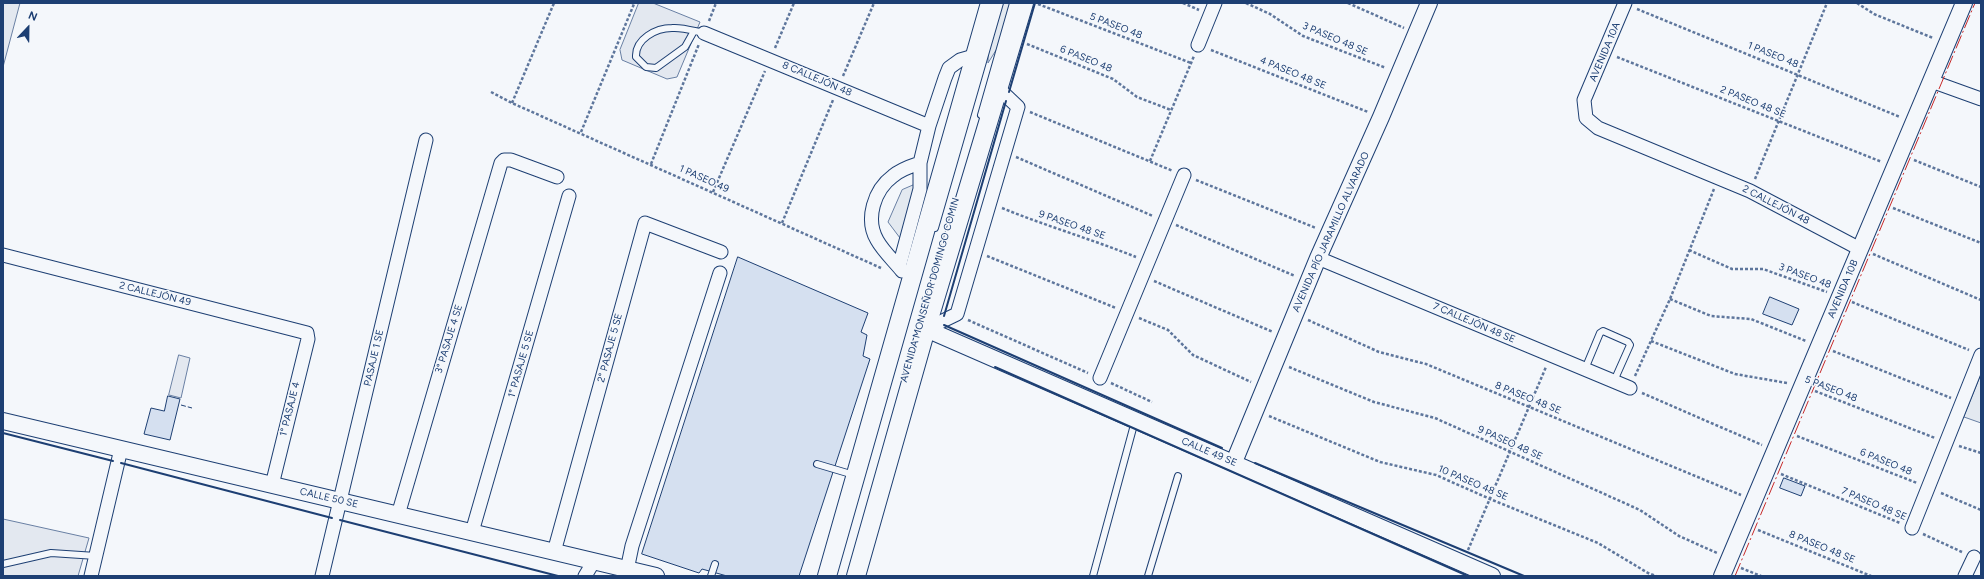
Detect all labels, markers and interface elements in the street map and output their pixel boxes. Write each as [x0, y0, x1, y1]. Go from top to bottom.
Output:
north arrow [8, 8, 48, 48]
text: N [26, 9, 39, 24]
street label: 5 PASEO 48 [1088, 10, 1144, 42]
street label: 3 PASEO 48 SE [1301, 20, 1369, 58]
street label: AVENIDA 10A [1587, 21, 1623, 83]
street label: 1 PASEO 48 [1746, 39, 1800, 71]
street label: 6 PASEO 48 [1058, 43, 1114, 75]
street label: 4 PASEO 48 SE [1258, 54, 1328, 92]
street label: 8 CALLEJÓN 48 [780, 59, 854, 99]
street label: 2 PASEO 48 SE [1718, 83, 1788, 121]
street label: AVENIDA PÍO JARAMILLO ALVARADO [1290, 150, 1372, 314]
street label: 1 PASEO 49 [677, 163, 731, 195]
street label: 2 CALLEJÓN 48 [1740, 183, 1812, 227]
street label: AVENIDA MONSEÑOR DOMINGO COMIN [898, 196, 962, 384]
street label: 9 PASEO 48 SE [1037, 208, 1107, 242]
street label: AVENIDA 10B [1825, 258, 1861, 320]
street label: 3 PASEO 48 [1777, 261, 1833, 291]
street label: 2 CALLEJÓN 49 [118, 279, 192, 309]
street label: 7 CALLEJÓN 48 SE [1431, 300, 1517, 346]
street label: 3° PASAJE 4 SE [433, 303, 465, 375]
street label: 2° PASAJE 5 SE [595, 312, 625, 384]
street label: PASAJE 1 SE [362, 329, 386, 387]
street label: 1° PASAJE 5 SE [506, 329, 536, 399]
street label: 5 PASEO 48 [1803, 373, 1859, 405]
street label: 8 PASEO 48 SE [1493, 379, 1563, 417]
street label: 1° PASAJE 4 [277, 381, 303, 437]
street label: 9 PASEO 48 SE [1476, 423, 1544, 463]
street label: CALLE 49 SE [1179, 435, 1239, 469]
street label: 6 PASEO 48 [1858, 446, 1914, 478]
street label: 10 PASEO 48 SE [1436, 463, 1510, 503]
street label: CALLE 50 SE [299, 485, 359, 511]
street label: 7 PASEO 48 SE [1840, 485, 1908, 523]
street label: 8 PASEO 48 SE [1787, 528, 1857, 566]

